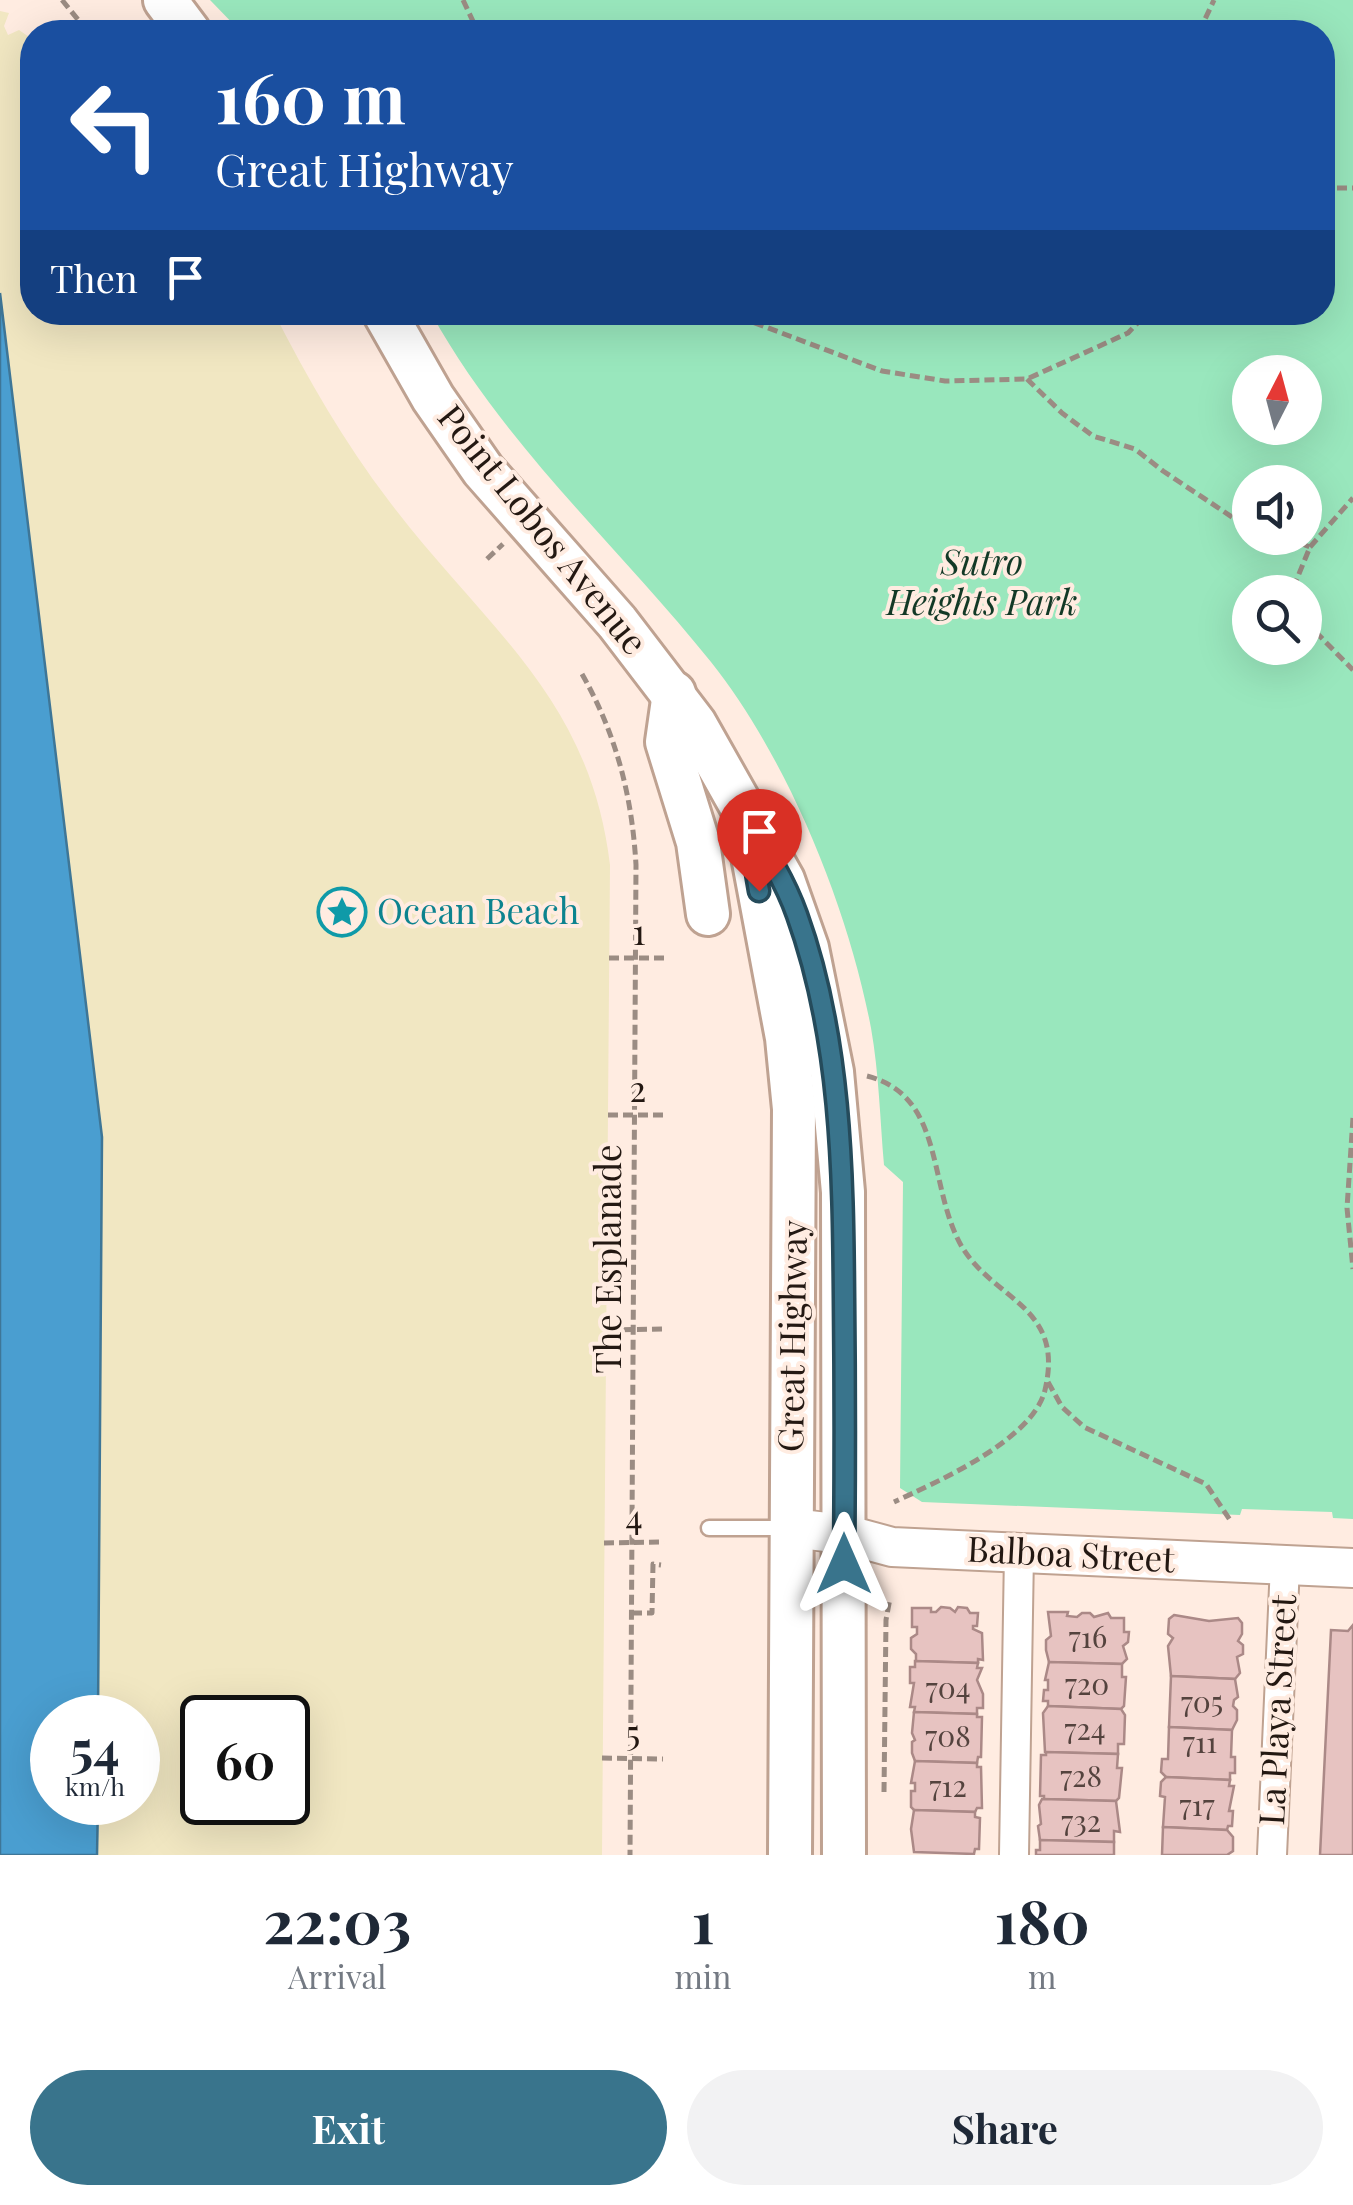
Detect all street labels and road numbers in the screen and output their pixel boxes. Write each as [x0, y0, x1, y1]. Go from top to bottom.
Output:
street label: Point Lobos Avenue [429, 394, 659, 663]
street label: 1 [633, 907, 646, 954]
street label: 2 [630, 1064, 646, 1111]
street label: The Esplanade [583, 1144, 630, 1374]
street label: Great Highway [765, 1219, 816, 1452]
street label: 4 [625, 1492, 643, 1539]
street label: Balboa Street [966, 1524, 1177, 1581]
street label: La Playa Street [1246, 1593, 1305, 1826]
street label: 5 [626, 1708, 640, 1755]

